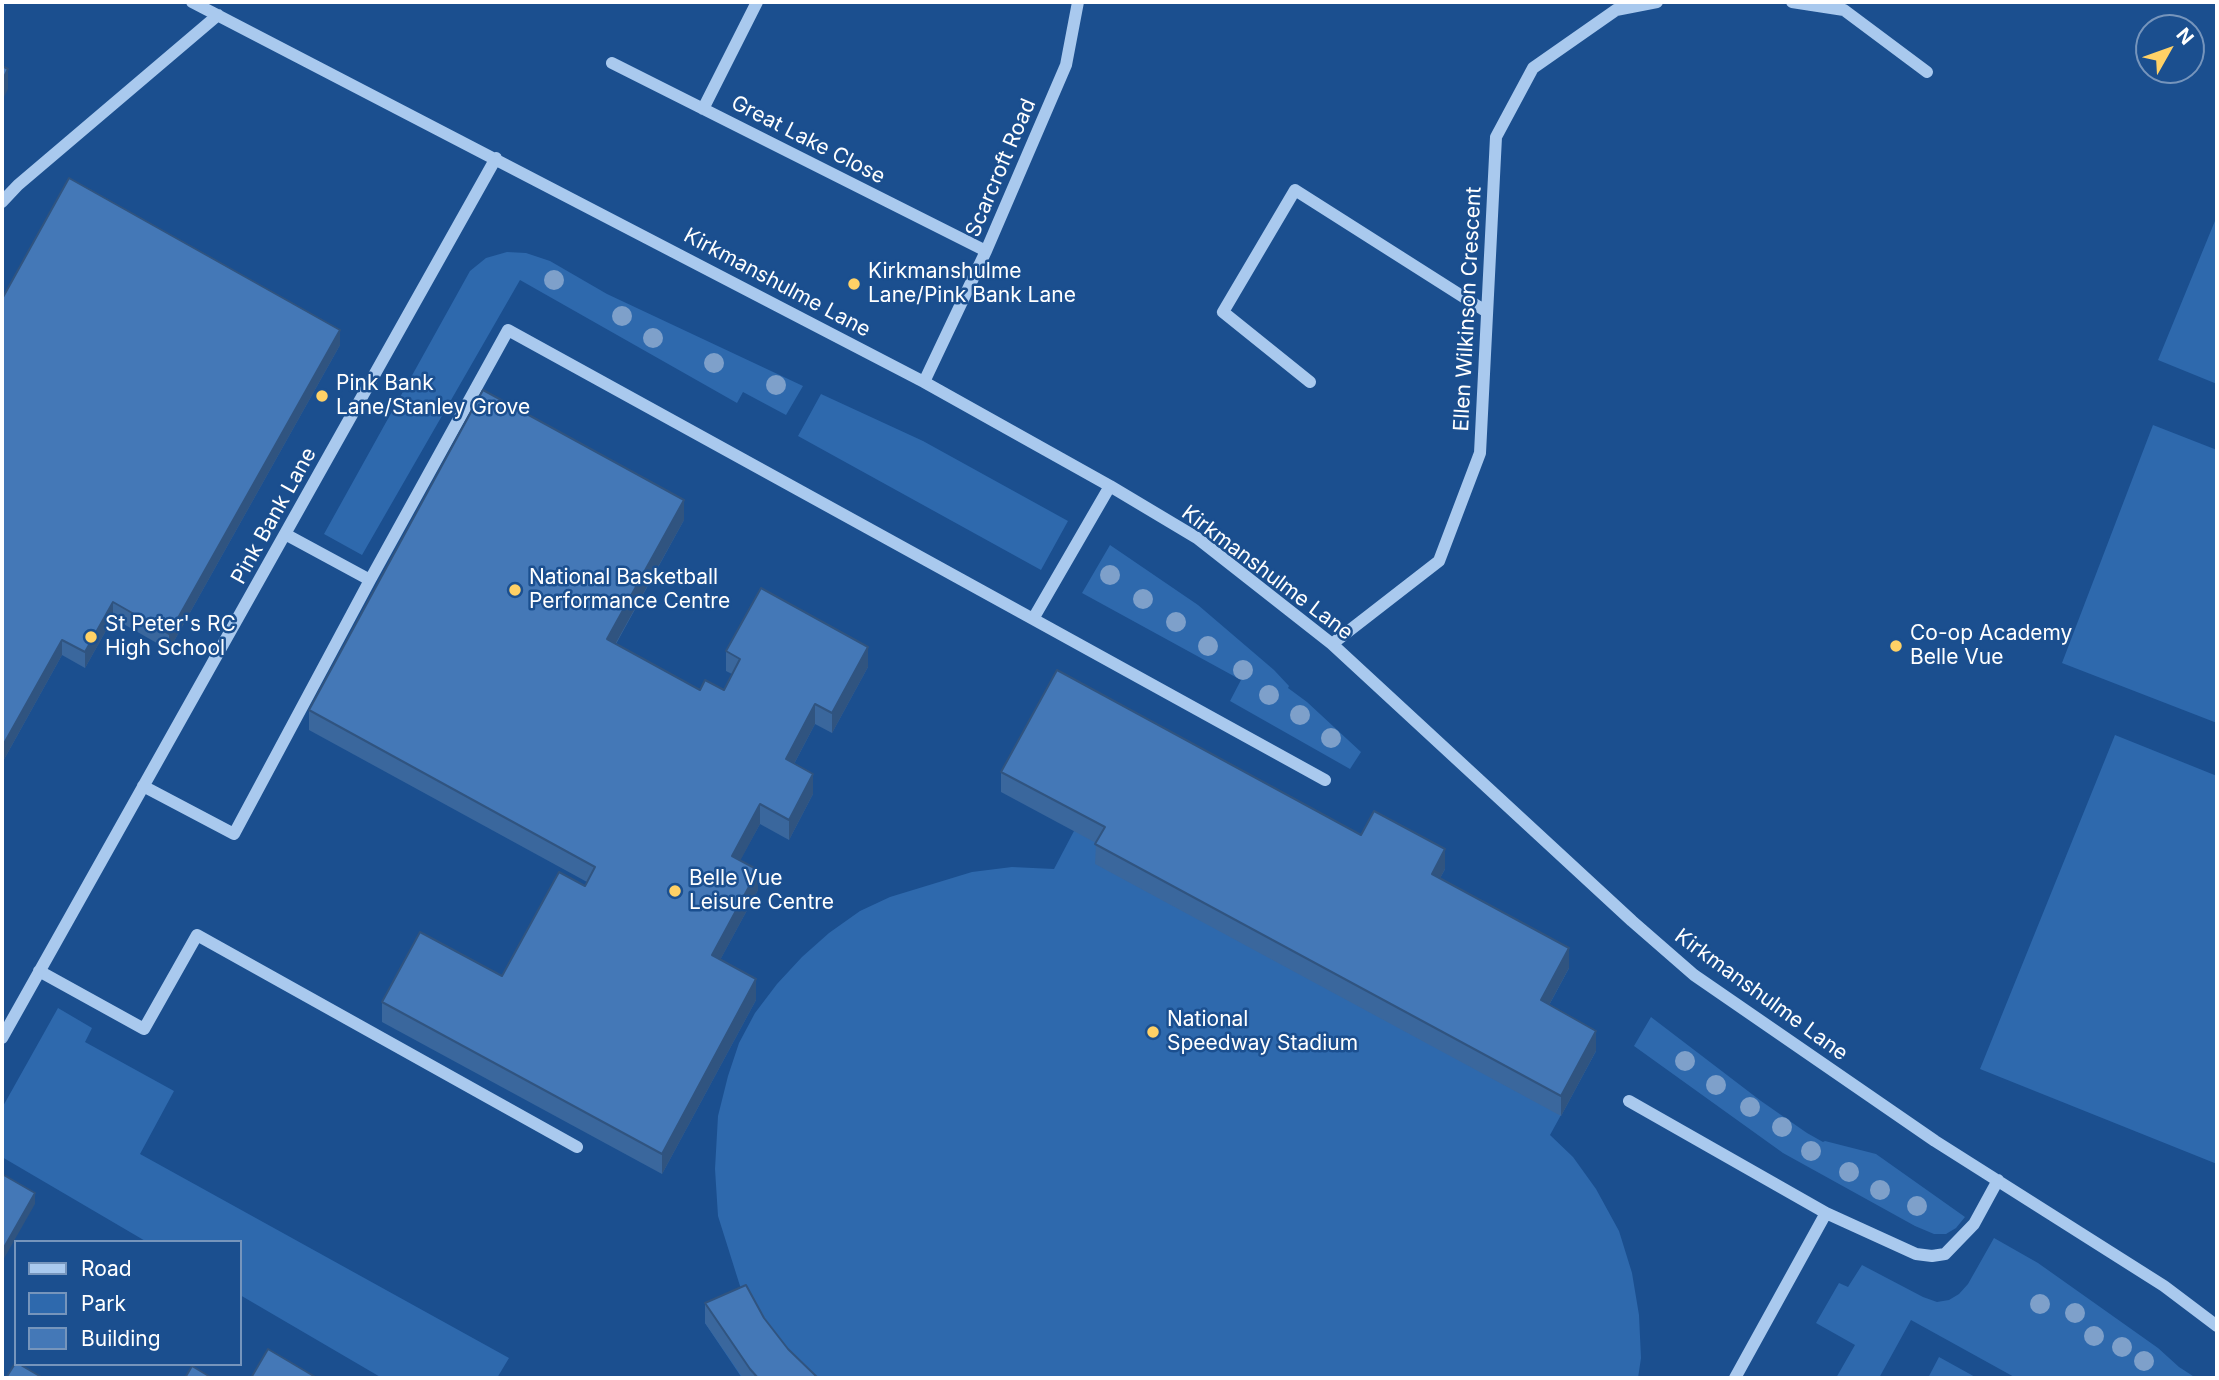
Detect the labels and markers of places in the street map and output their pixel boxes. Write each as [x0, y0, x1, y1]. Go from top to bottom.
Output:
place label: Kirkmanshulme Lane/Pink Bank Lane [868, 259, 1076, 309]
marker: Kirkmanshulme Lane/Pink Bank Lane [846, 276, 862, 292]
place label: Pink Bank Lane/Stanley Grove [336, 371, 530, 421]
marker: Pink Bank Lane/Stanley Grove [314, 388, 330, 404]
place label: National Basketball Performance Centre [529, 565, 730, 615]
marker: National Basketball Performance Centre [507, 582, 523, 598]
place label: St Peter's RC High School [105, 612, 236, 662]
place label: Co-op Academy Belle Vue [1910, 621, 2072, 671]
marker: St Peter's RC High School [83, 629, 99, 645]
marker: Co-op Academy Belle Vue [1888, 638, 1904, 654]
place label: Belle Vue Leisure Centre [689, 866, 834, 916]
marker: Belle Vue Leisure Centre [667, 883, 683, 899]
place label: National Speedway Stadium [1167, 1007, 1358, 1057]
marker: National Speedway Stadium [1145, 1024, 1161, 1040]

